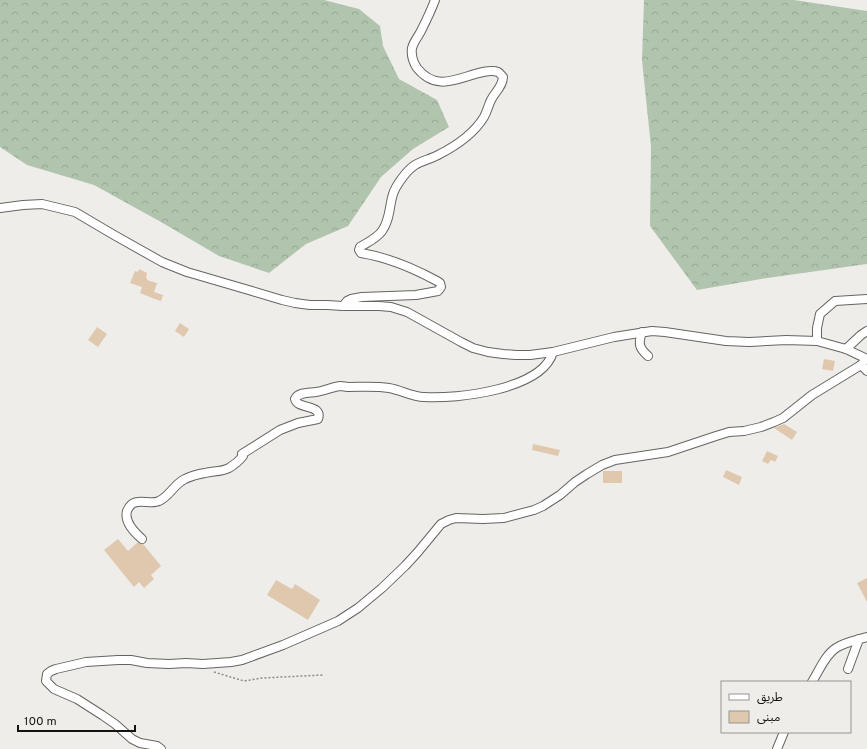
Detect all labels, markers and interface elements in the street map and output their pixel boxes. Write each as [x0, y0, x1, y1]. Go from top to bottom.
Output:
legend [721, 681, 851, 733]
text: طريق [757, 690, 783, 706]
scale bar [18, 707, 135, 733]
text: مبنى [757, 710, 780, 726]
text: 100 m [24, 714, 57, 730]

